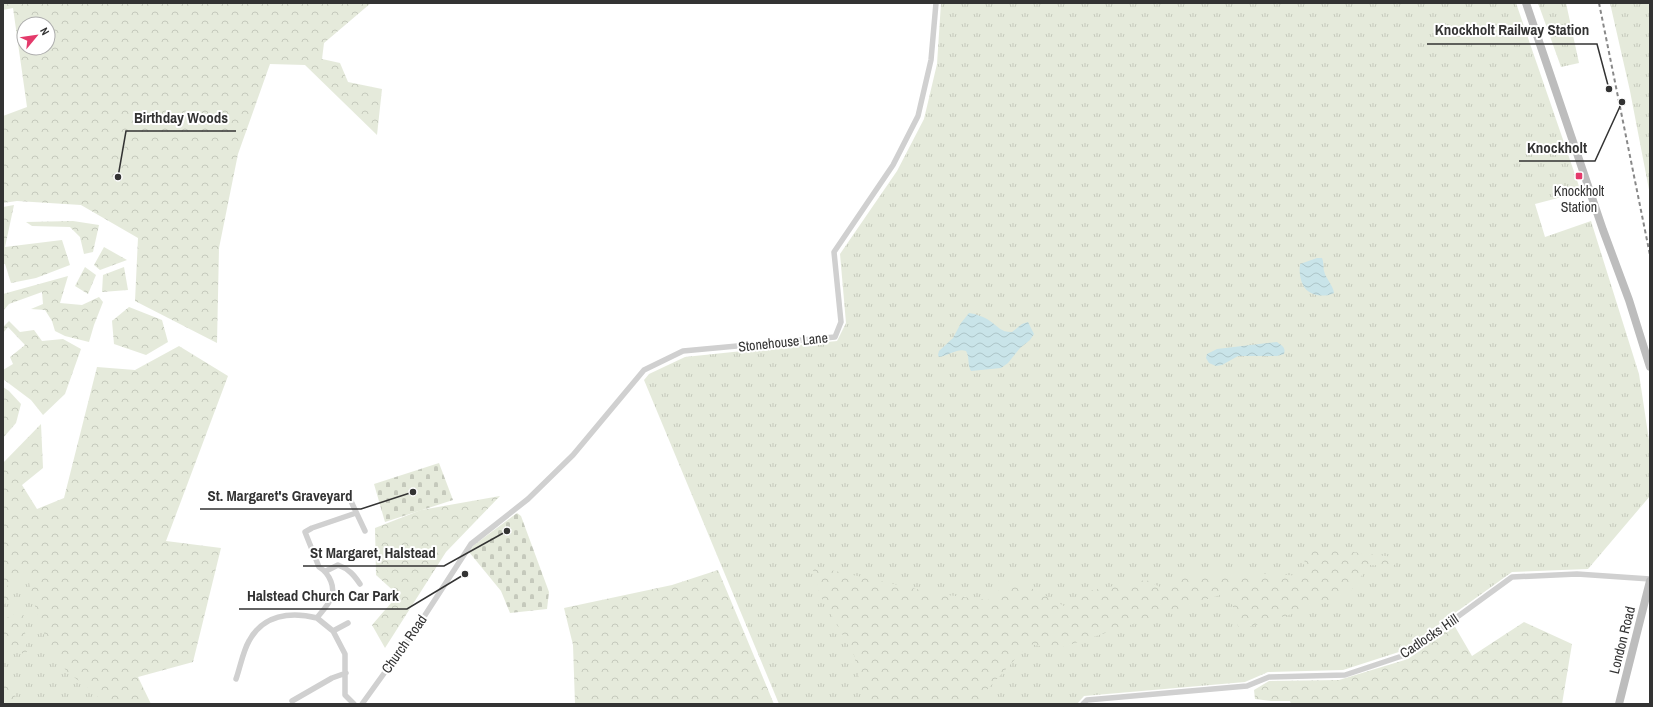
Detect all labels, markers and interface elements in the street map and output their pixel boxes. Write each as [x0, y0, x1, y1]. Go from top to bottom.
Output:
north arrow [16, 16, 56, 56]
callout: Knockholt Railway Station [1427, 17, 1597, 44]
text: Knockholt Railway Station [1435, 19, 1589, 40]
text: N [37, 25, 52, 37]
callout: Birthday Woods [126, 104, 236, 131]
text: Birthday Woods [134, 107, 228, 128]
callout: Knockholt [1519, 134, 1595, 161]
text: Knockholt [1527, 137, 1587, 158]
marker: Knockholt Station [1574, 171, 1584, 181]
place label: Knockholt Station [1554, 182, 1604, 216]
street label: Stonehouse Lane [737, 328, 829, 356]
callout: St. Margaret's Graveyard [200, 482, 361, 509]
text: St. Margaret's Graveyard [207, 485, 353, 506]
callout: St Margaret, Halstead [303, 539, 444, 566]
text: St Margaret, Halstead [310, 542, 436, 563]
callout: Halstead Church Car Park [239, 582, 407, 609]
text: Halstead Church Car Park [247, 585, 399, 606]
street label: London Road [1605, 604, 1639, 676]
street label: Cadlocks Hill [1396, 610, 1462, 662]
street label: Church Road [377, 611, 431, 677]

